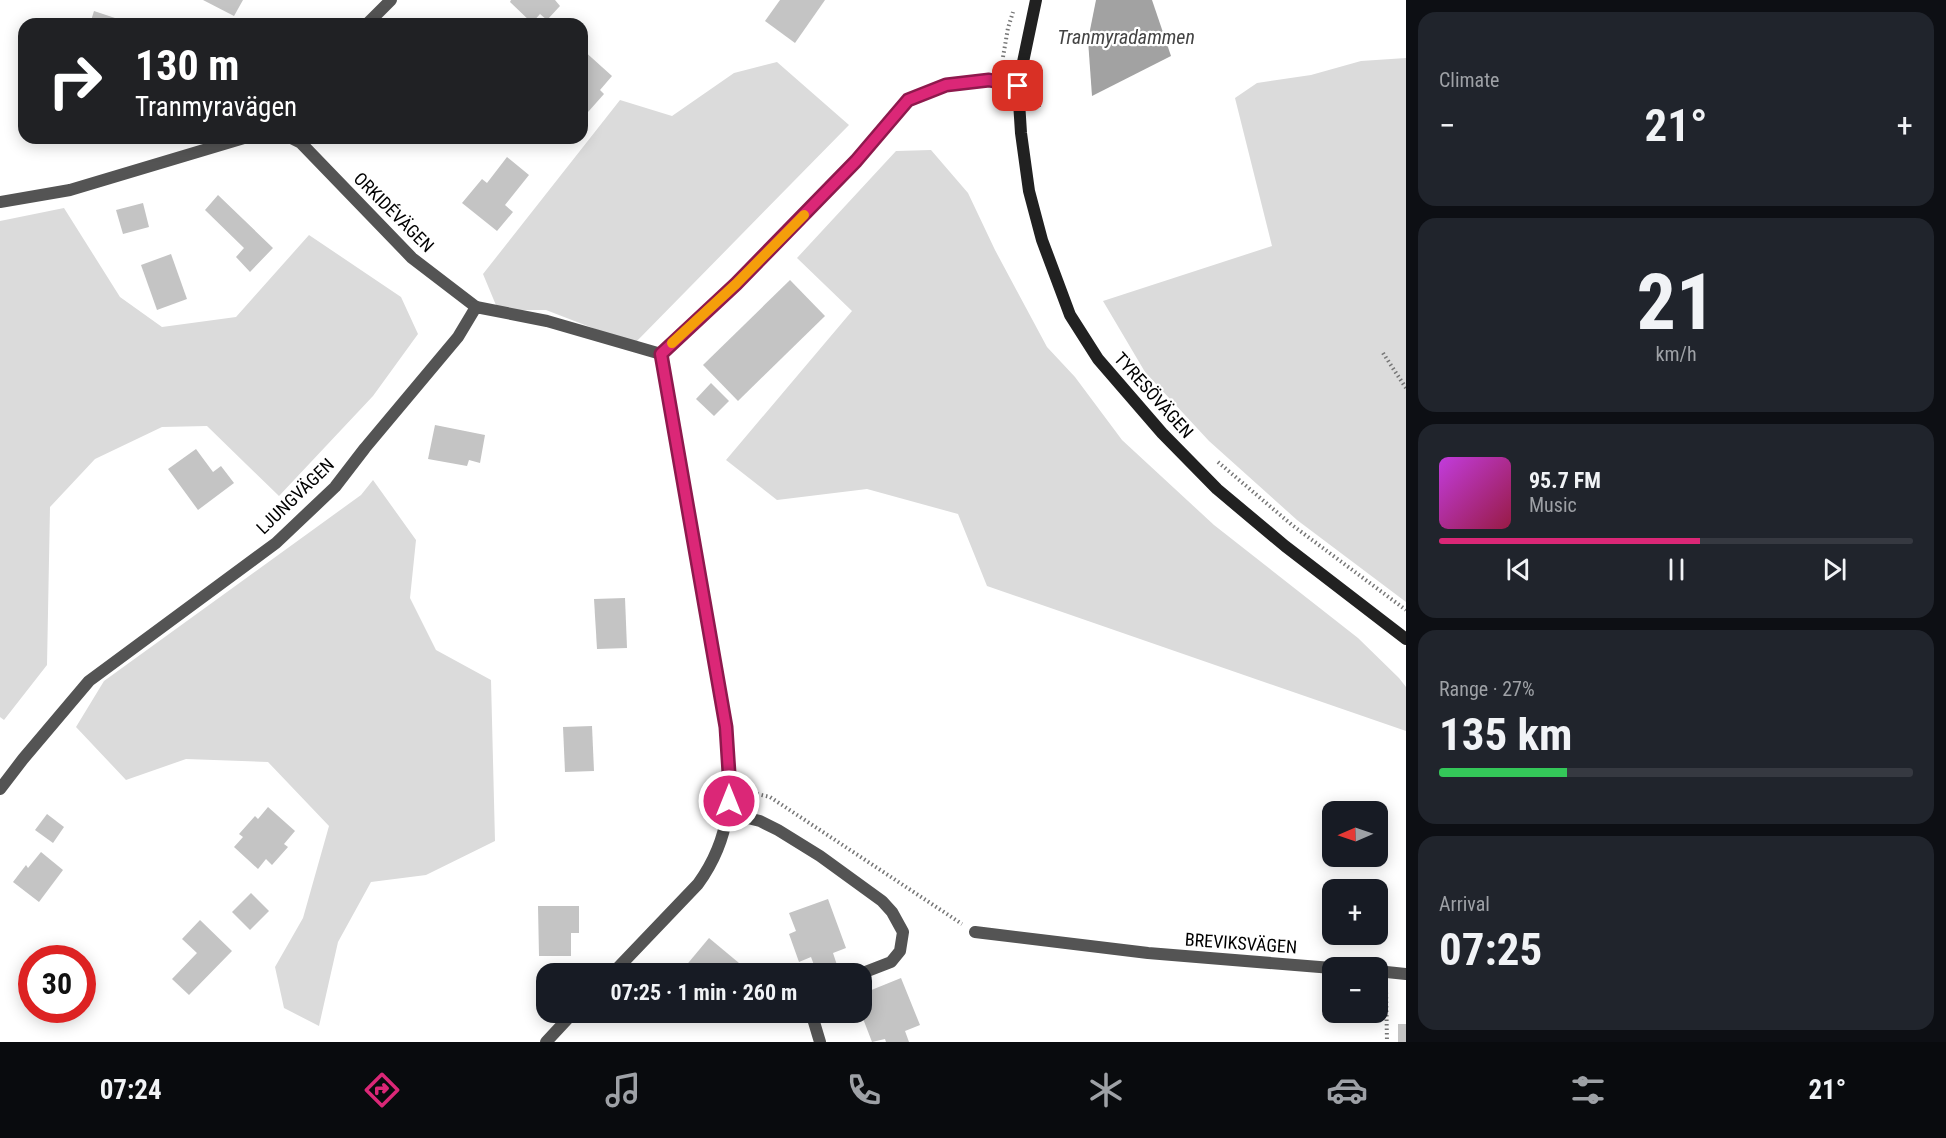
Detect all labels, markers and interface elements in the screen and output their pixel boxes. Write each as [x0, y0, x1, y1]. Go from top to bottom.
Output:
water label: Tranmyradammen [1057, 25, 1195, 49]
text: 130 m [135, 41, 240, 90]
icon: right [36, 42, 114, 120]
pin [992, 60, 1043, 111]
text: Climate [1439, 68, 1499, 92]
icon: arrive [1001, 69, 1034, 102]
text: Tranmyravägen [135, 91, 297, 123]
text: 21° [1645, 99, 1708, 152]
text: − [1439, 106, 1456, 145]
text: + [1897, 106, 1913, 145]
street label: ORKIDÉVÄGEN [350, 168, 438, 256]
text: 21 [1637, 257, 1715, 348]
text: km/h [1655, 342, 1697, 366]
street label: TYRESÖVÄGEN [1110, 348, 1198, 442]
street label: LJUNGVÄGEN [252, 454, 338, 538]
text: 95.7 FM [1529, 468, 1601, 493]
text: Music [1529, 493, 1577, 517]
icon: previous [1502, 553, 1535, 586]
icon: pause [1660, 553, 1693, 586]
icon: next [1818, 553, 1851, 586]
text: Range · 27% [1439, 677, 1535, 701]
text: 135 km [1439, 708, 1572, 761]
position arrow [697, 769, 761, 833]
north arrow [1322, 801, 1388, 867]
map controls [1322, 801, 1388, 1023]
button: + [1322, 879, 1388, 945]
text: Arrival [1439, 892, 1490, 916]
text: 07:25 [1439, 923, 1542, 976]
street label: BREVIKSVÄGEN [1184, 929, 1298, 957]
speed limit sign: 30 [18, 945, 96, 1023]
button: − [1322, 957, 1388, 1023]
text: 07:25 · 1 min · 260 m [611, 980, 797, 1005]
icon: directions [361, 1069, 403, 1111]
icon: music [602, 1069, 644, 1111]
icon: phone [843, 1069, 885, 1111]
icon: climate [1085, 1069, 1127, 1111]
icon: car [1326, 1069, 1368, 1111]
icon: filters [1567, 1069, 1609, 1111]
text: 07:24 [100, 1074, 162, 1106]
text: 21° [1808, 1074, 1846, 1106]

